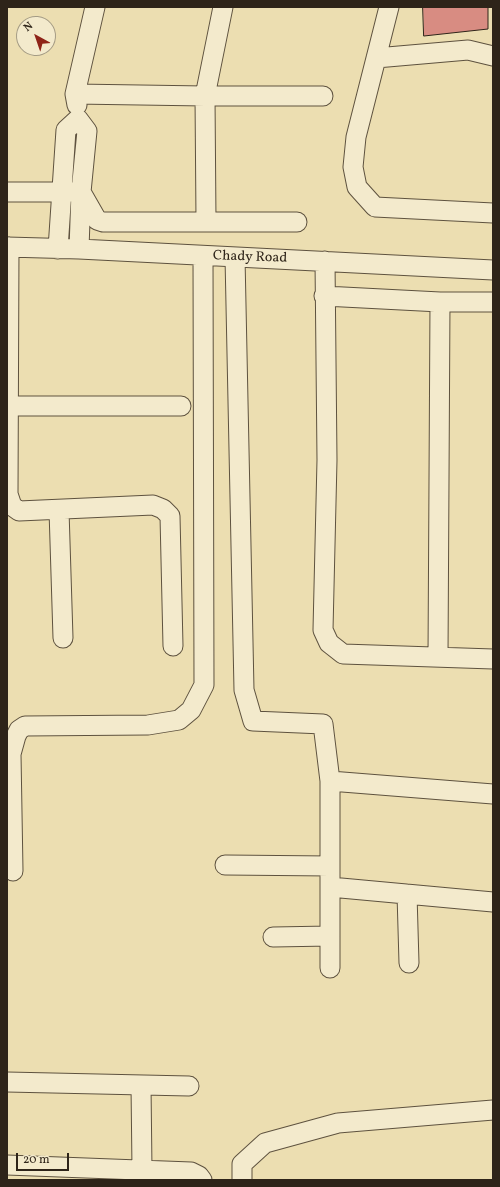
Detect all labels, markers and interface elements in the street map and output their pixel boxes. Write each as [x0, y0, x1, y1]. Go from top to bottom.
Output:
north arrow [16, 16, 56, 56]
text: N [21, 19, 36, 36]
street label: Chady Road [213, 248, 287, 268]
scale bar [18, 1145, 71, 1171]
text: 20 m [23, 1152, 50, 1168]

